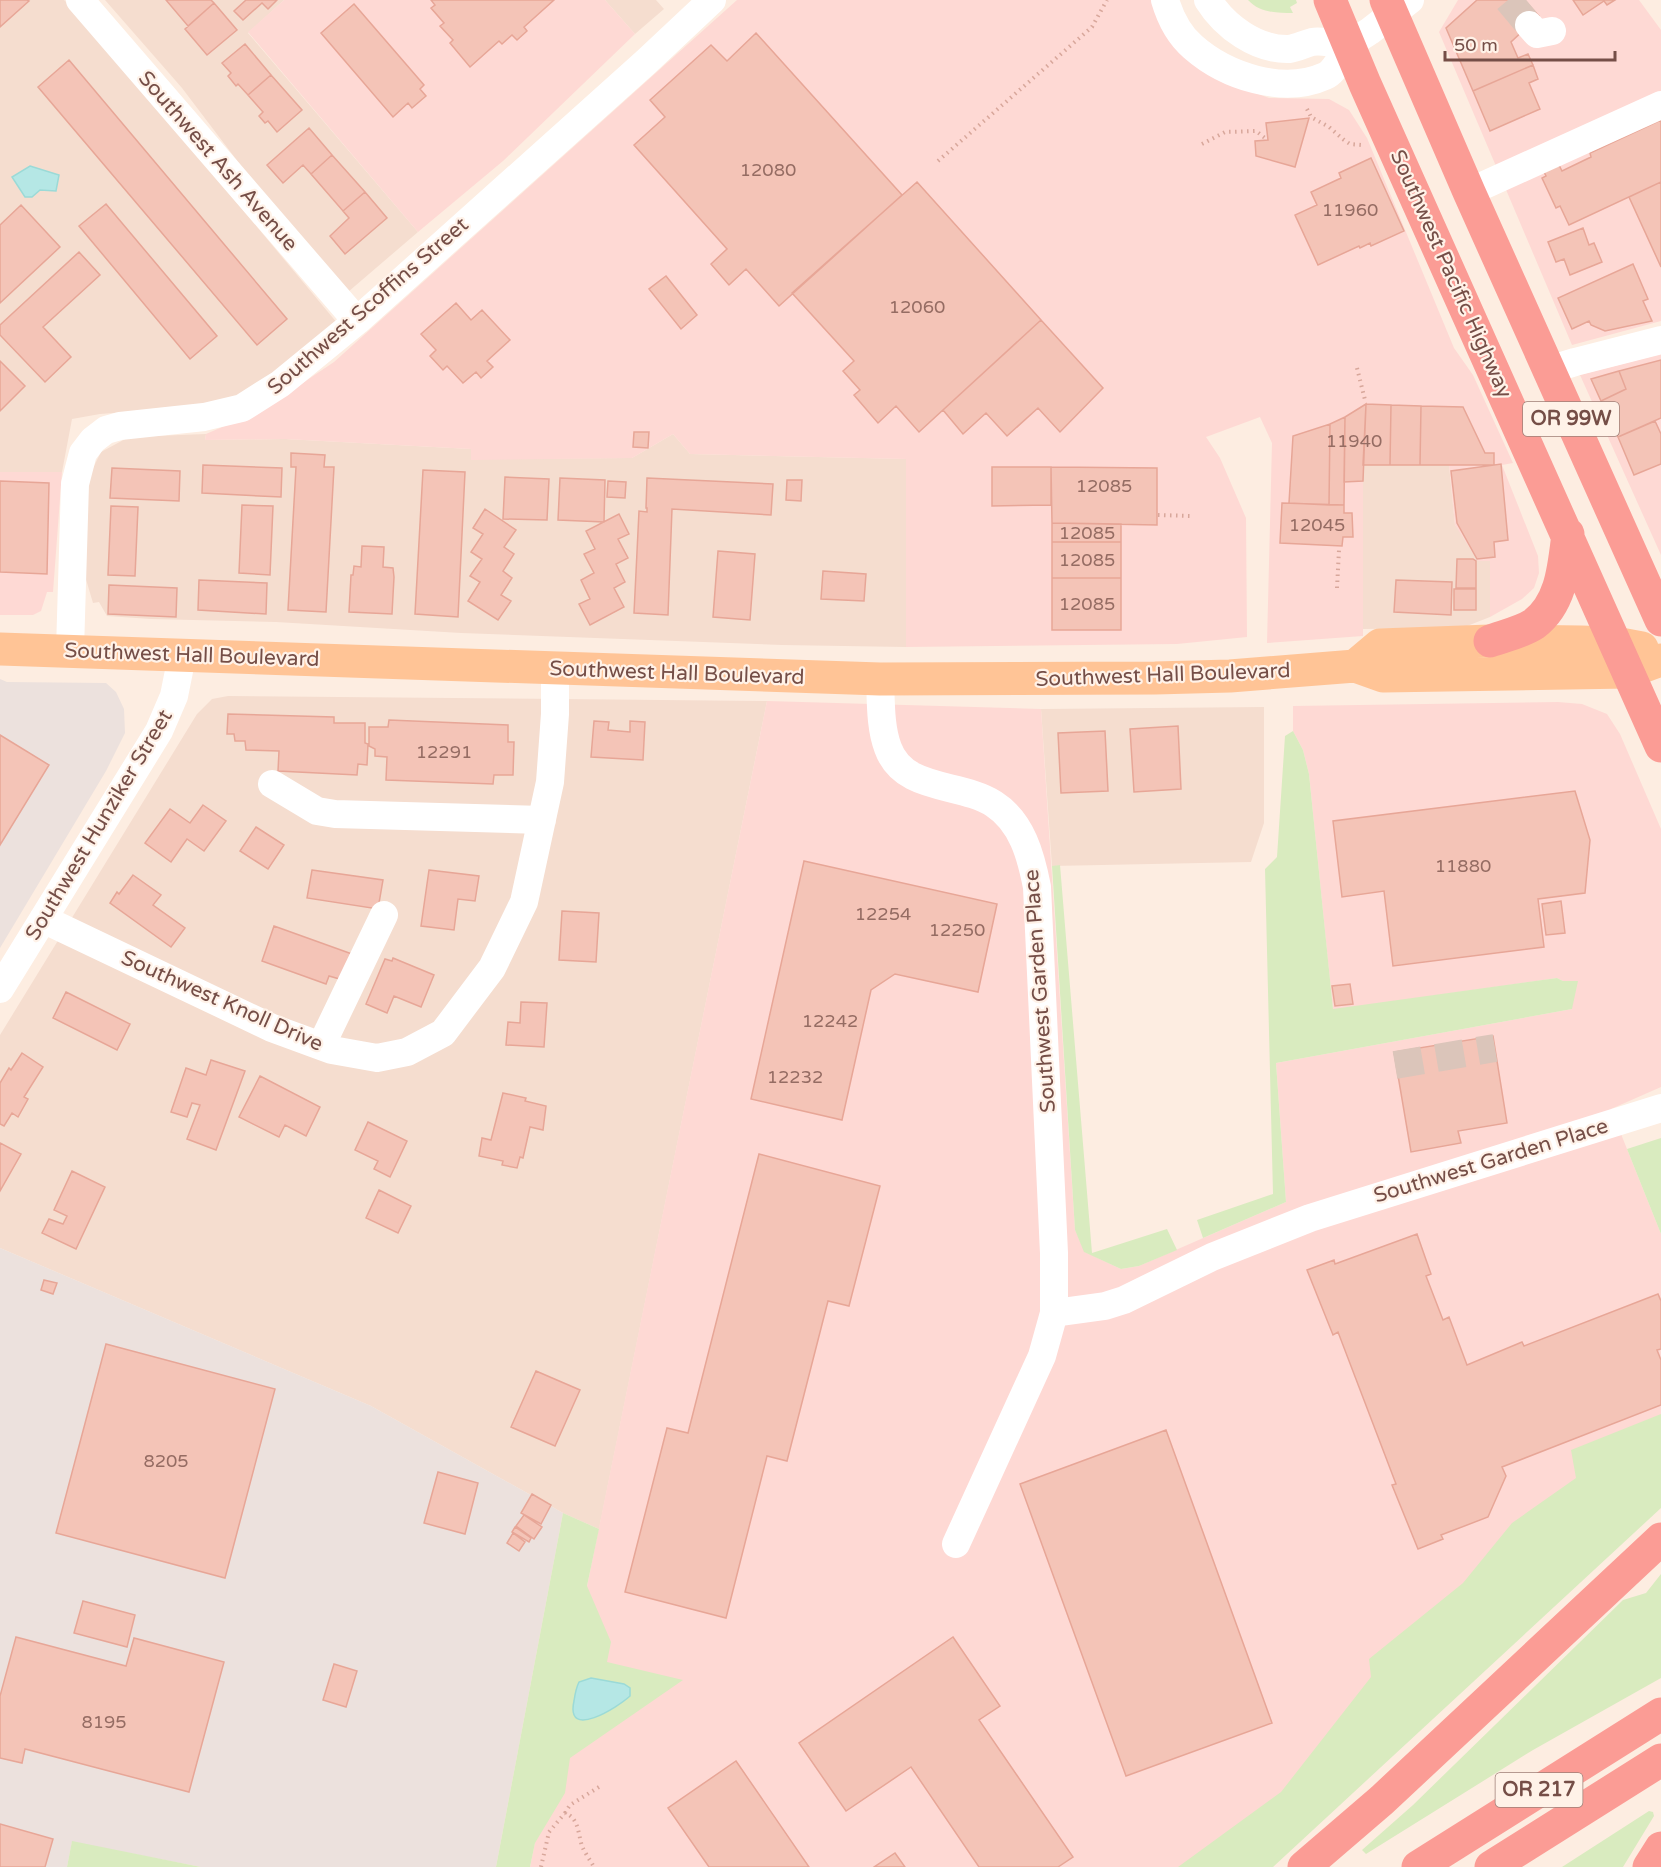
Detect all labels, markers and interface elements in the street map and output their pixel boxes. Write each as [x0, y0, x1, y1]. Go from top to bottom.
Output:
scale bar [1445, 24, 1614, 62]
text: 50 m [1454, 34, 1498, 56]
street label: Southwest Ash Avenue [133, 66, 303, 256]
street label: Southwest Pacific Highway [1385, 146, 1517, 402]
house number: 12080 [740, 159, 796, 181]
house number: 11960 [1322, 199, 1378, 221]
street label: Southwest Scoffins Street [263, 212, 473, 400]
house number: 12060 [889, 296, 945, 318]
road number: OR 99W [1523, 402, 1619, 436]
house number: 11940 [1326, 430, 1382, 452]
house number: 12085 [1076, 475, 1132, 497]
house number: 12045 [1289, 514, 1345, 536]
house number: 12085 [1059, 522, 1115, 544]
house number: 12085 [1059, 549, 1115, 571]
house number: 12085 [1059, 593, 1115, 615]
street label: Southwest Hall Boulevard [64, 638, 320, 672]
street label: Southwest Hall Boulevard [549, 656, 805, 690]
street label: Southwest Hall Boulevard [1035, 658, 1291, 692]
street label: Southwest Hunziker Street [20, 705, 178, 945]
house number: 12291 [416, 741, 472, 763]
house number: 11880 [1435, 855, 1491, 877]
street label: Southwest Garden Place [1019, 868, 1061, 1113]
house number: 12254 [855, 903, 911, 925]
house number: 12250 [929, 919, 985, 941]
street label: Southwest Knoll Drive [117, 945, 327, 1057]
house number: 12242 [802, 1010, 858, 1032]
house number: 12232 [767, 1066, 823, 1088]
street label: Southwest Garden Place [1371, 1113, 1611, 1209]
house number: 8205 [143, 1450, 189, 1472]
house number: 8195 [81, 1711, 127, 1733]
road number: OR 217 [1496, 1773, 1582, 1807]

